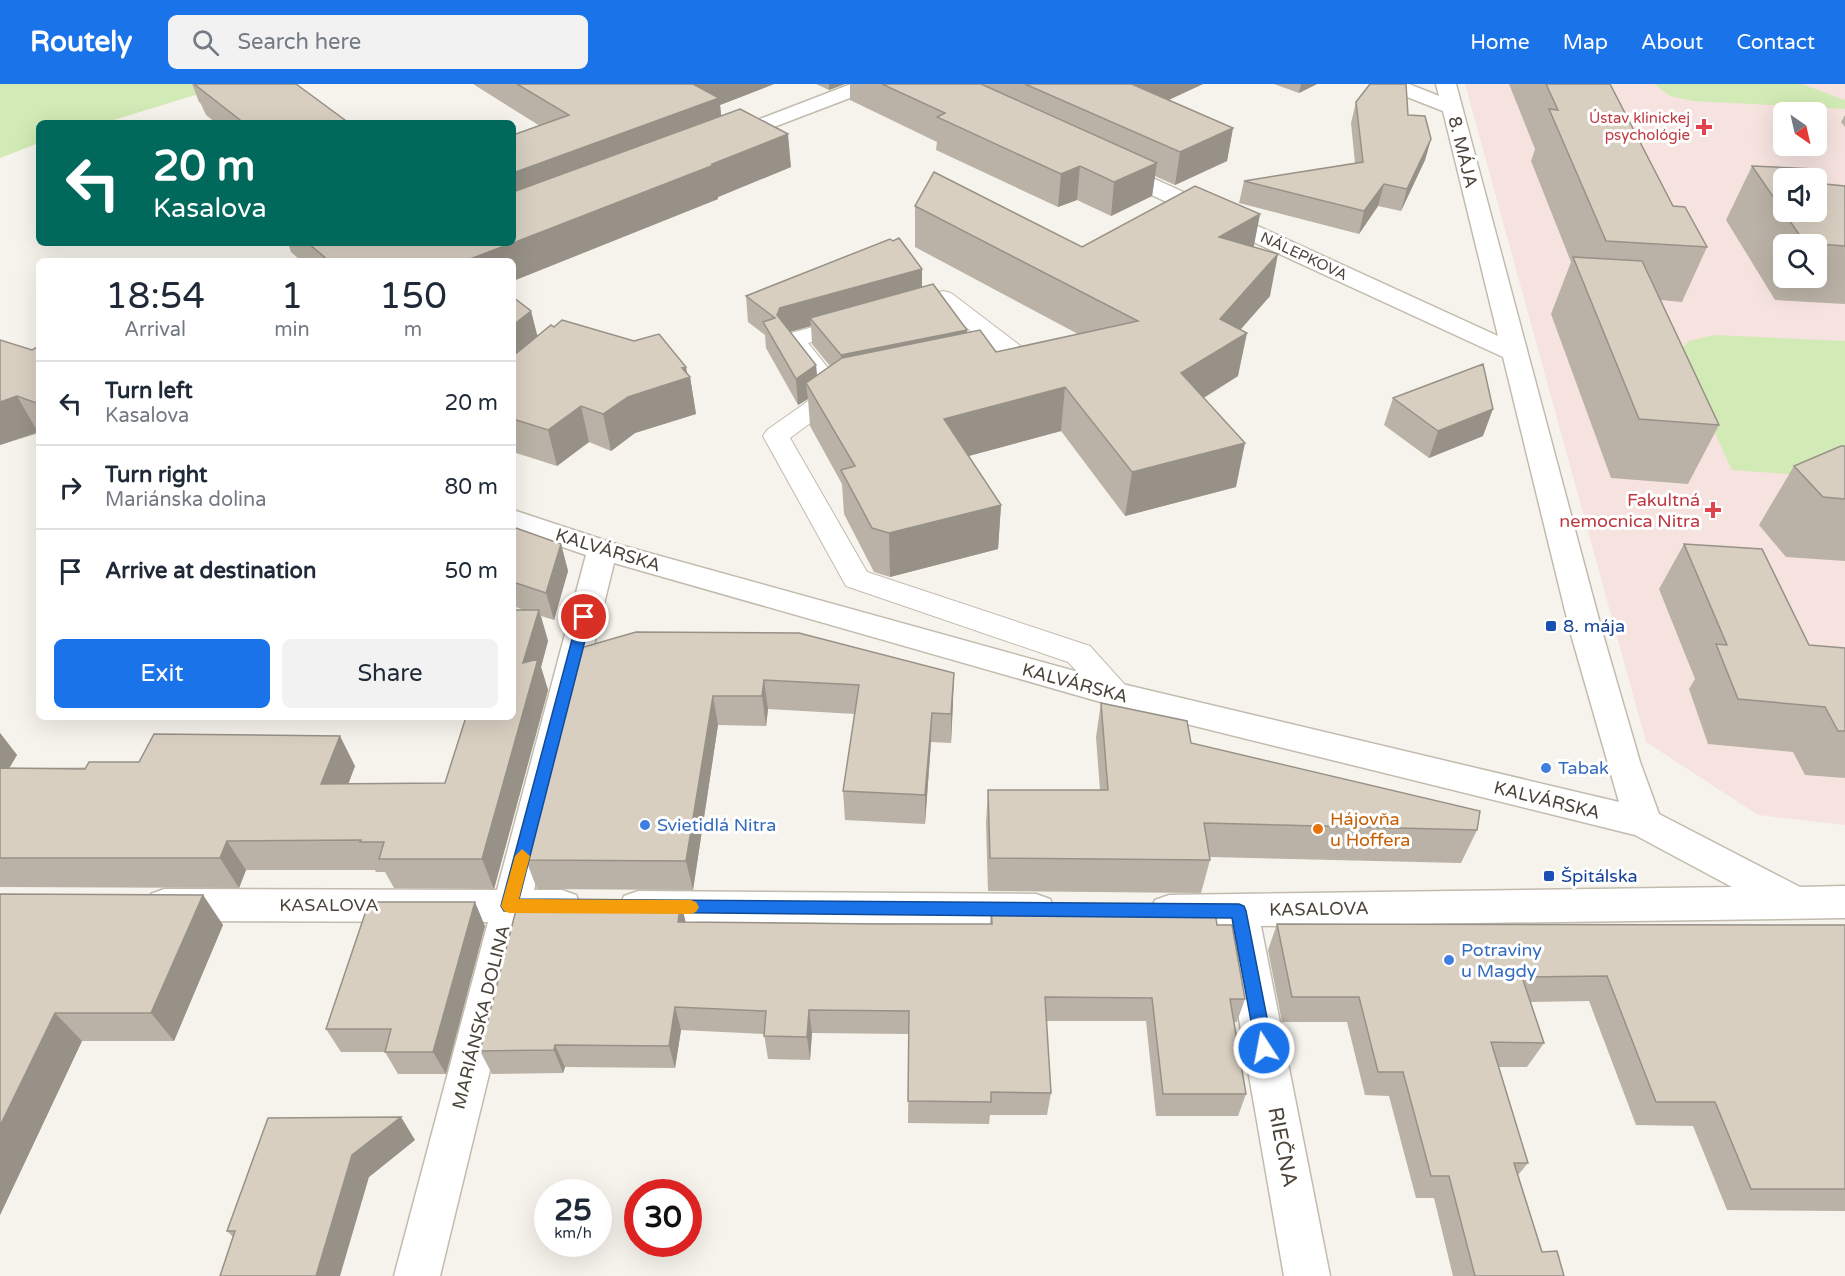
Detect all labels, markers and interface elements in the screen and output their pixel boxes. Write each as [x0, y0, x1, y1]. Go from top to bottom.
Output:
search box [168, 15, 588, 69]
text: Routely [30, 25, 132, 59]
icon: search [189, 26, 222, 59]
text: Search here [237, 29, 361, 55]
text: Home [1470, 30, 1530, 55]
text: Map [1563, 30, 1608, 55]
text: About [1641, 30, 1703, 55]
text: Contact [1736, 30, 1815, 55]
north arrow [1773, 102, 1827, 156]
map controls [1773, 102, 1827, 288]
place label: Ústav klinickej psychológie [1589, 109, 1690, 144]
street label: 8. MÁJA [1443, 114, 1483, 190]
marker: Ústav klinickej psychológie [1695, 118, 1713, 136]
text: 20 m [153, 141, 255, 192]
icon: left [54, 144, 132, 222]
button: sound [1773, 168, 1827, 222]
text: Kasalova [153, 192, 267, 225]
street label: NÁLEPKOVA [1258, 228, 1350, 284]
button: search [1773, 234, 1827, 288]
text: 18:54 [105, 275, 205, 318]
text: 1 [281, 275, 303, 318]
text: 150 [379, 275, 447, 318]
text: Arrival [124, 318, 186, 342]
text: min [274, 318, 310, 342]
text: m [404, 318, 422, 342]
text: Turn left [105, 378, 193, 404]
icon: left [54, 387, 87, 420]
text: 20 m [444, 390, 498, 416]
text: Kasalova [105, 404, 189, 428]
text: Turn right [105, 462, 207, 488]
icon: right [54, 471, 87, 504]
text: 80 m [444, 474, 498, 500]
text: Mariánska dolina [105, 488, 267, 512]
place label: Fakultná nemocnica Nitra [1559, 489, 1700, 532]
marker: Fakultná nemocnica Nitra [1704, 501, 1722, 519]
street label: KALVÁRSKA [553, 524, 663, 576]
icon: arrive [54, 555, 87, 588]
text: Arrive at destination [105, 558, 316, 584]
text: 50 m [444, 558, 498, 584]
pin [558, 591, 609, 642]
icon: arrive [567, 600, 600, 633]
place label: 8. mája [1563, 615, 1625, 637]
marker: 8. mája [1544, 619, 1558, 633]
button: Exit [54, 639, 270, 708]
button: Share [282, 639, 498, 708]
street label: KALVÁRSKA [1020, 658, 1130, 708]
place label: Tabak [1558, 757, 1609, 779]
marker: Tabak [1539, 761, 1553, 775]
street label: KALVÁRSKA [1492, 776, 1602, 824]
place label: Hájovňa u Hoffera [1330, 808, 1410, 851]
place label: Svietidlá Nitra [657, 814, 776, 836]
marker: Svietidlá Nitra [638, 818, 652, 832]
marker: Hájovňa u Hoffera [1311, 822, 1325, 836]
place label: Špitálska [1561, 865, 1638, 887]
marker: Špitálska [1542, 869, 1556, 883]
street label: KASALOVA [279, 894, 379, 916]
street label: KASALOVA [1269, 897, 1369, 921]
street label: MARIÁNSKA DOLINA [447, 923, 515, 1111]
place label: Potraviny u Magdy [1461, 939, 1542, 982]
marker: Potraviny u Magdy [1442, 953, 1456, 967]
position arrow [1232, 1016, 1296, 1080]
street label: RIEČNA [1262, 1105, 1303, 1189]
speed limit sign: 30 [624, 1179, 702, 1257]
text: 25 [554, 1192, 592, 1229]
text: km/h [554, 1224, 592, 1242]

